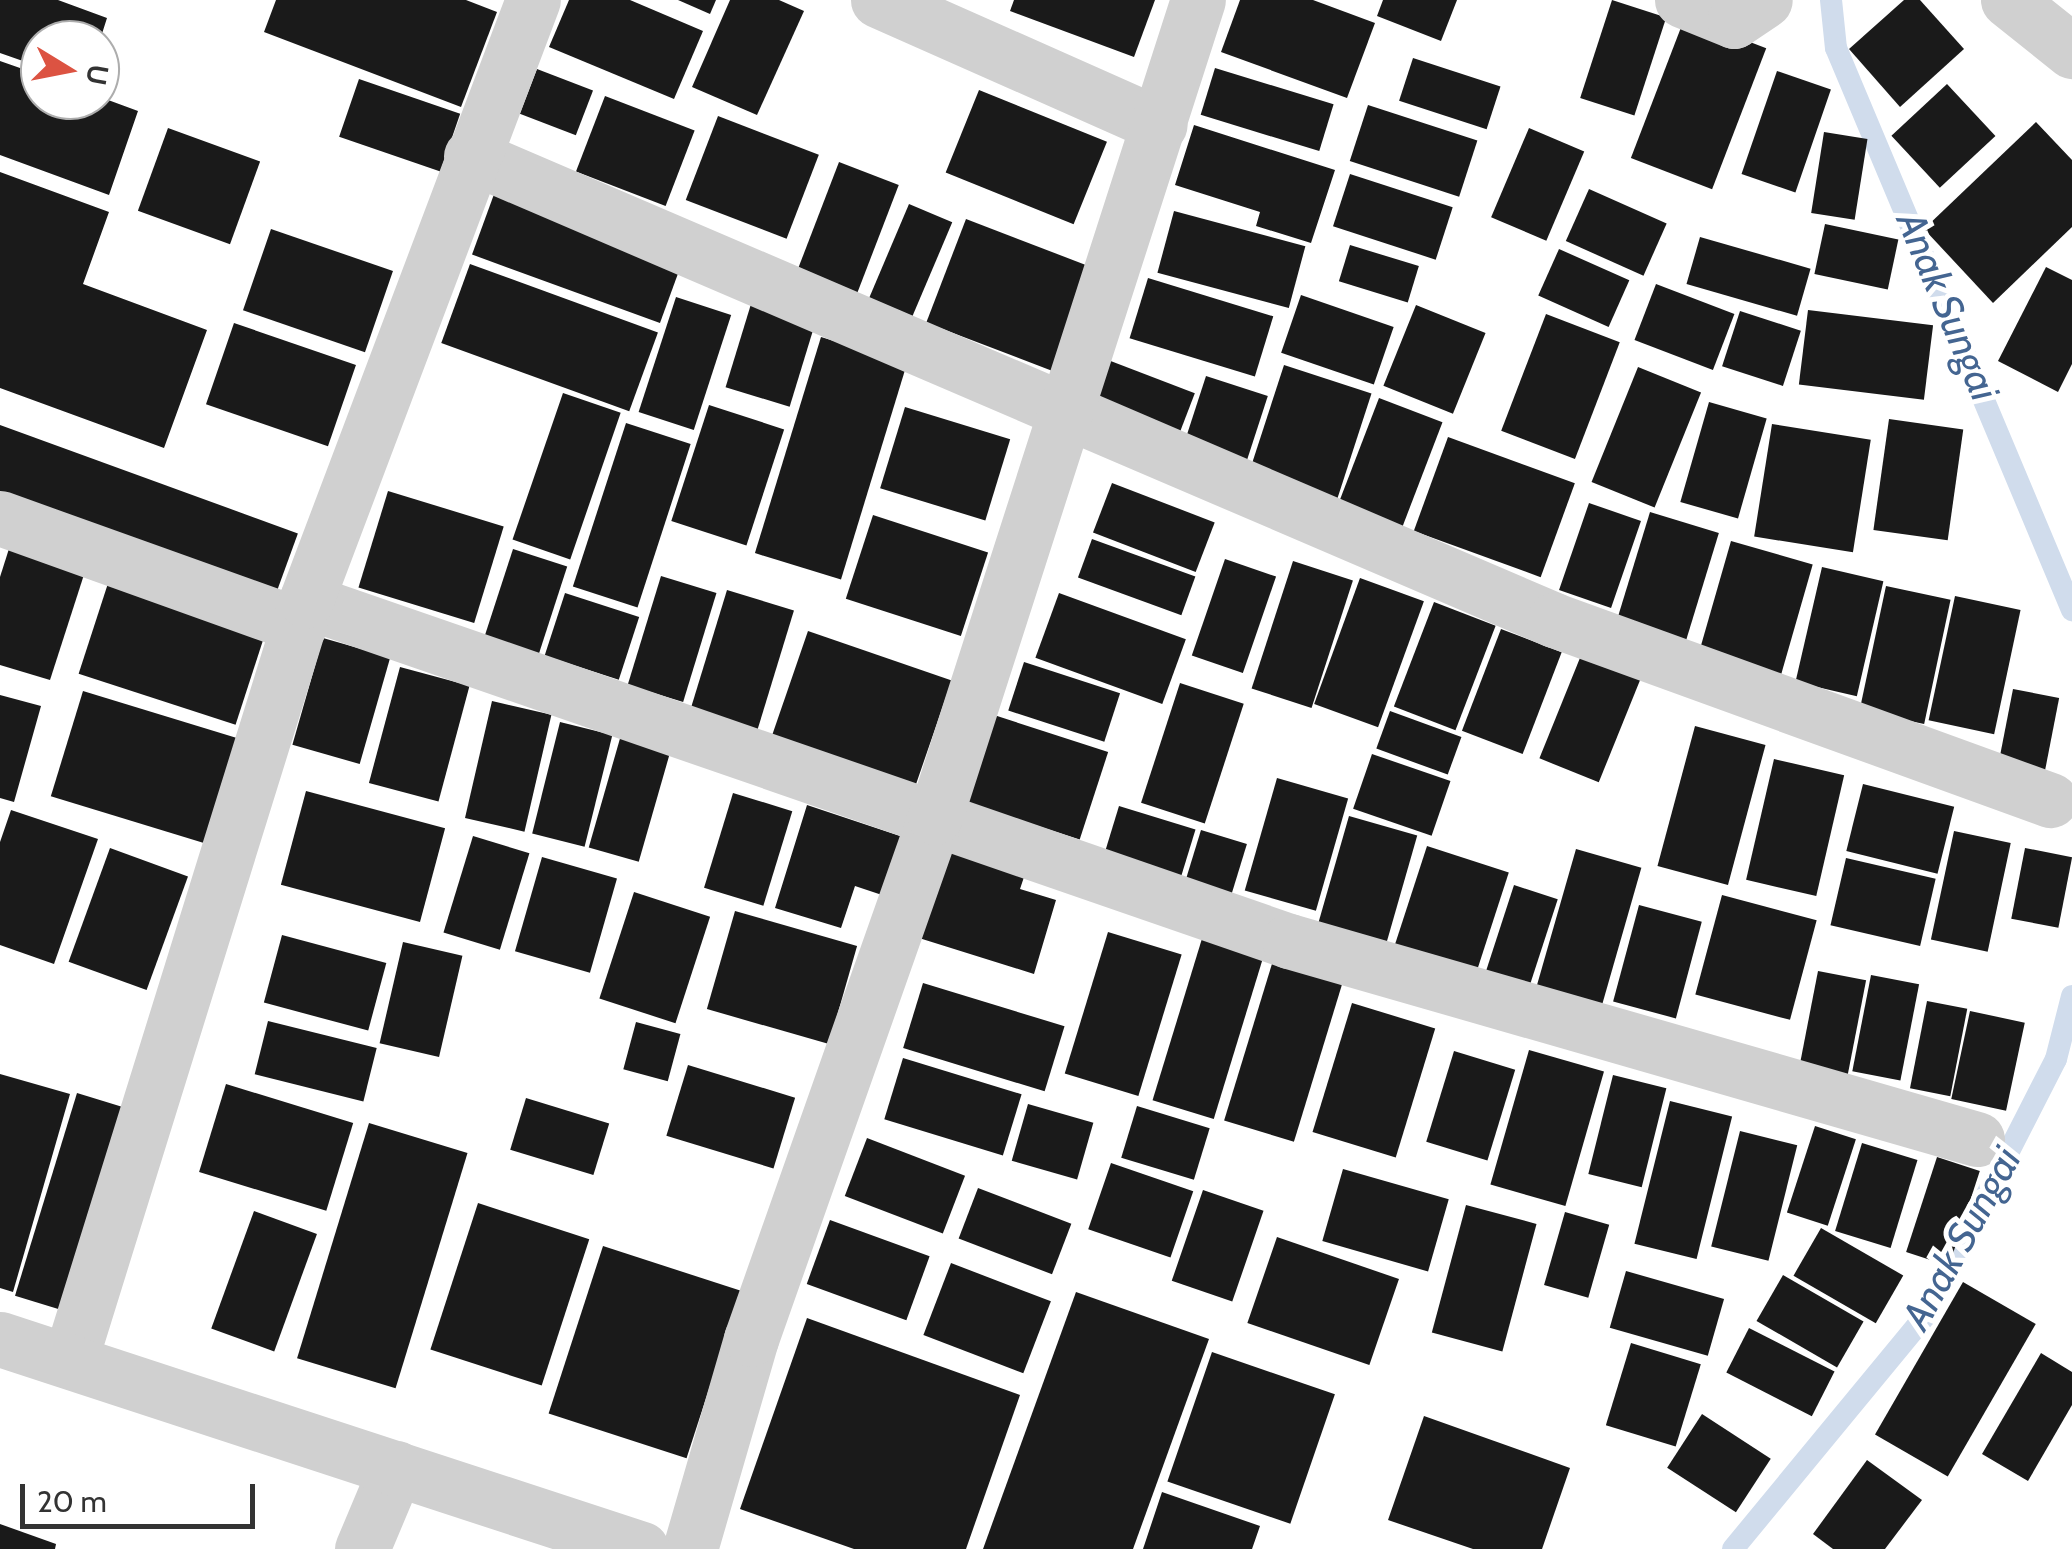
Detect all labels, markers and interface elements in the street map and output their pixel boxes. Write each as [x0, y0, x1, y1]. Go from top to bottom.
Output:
north arrow [20, 20, 120, 120]
text: U [79, 62, 116, 88]
water label: Anak Sungai [1887, 204, 2009, 408]
water label: Anak Sungai [1891, 1139, 2031, 1337]
scale bar [25, 1464, 260, 1526]
text: 20 m [37, 1483, 107, 1520]

